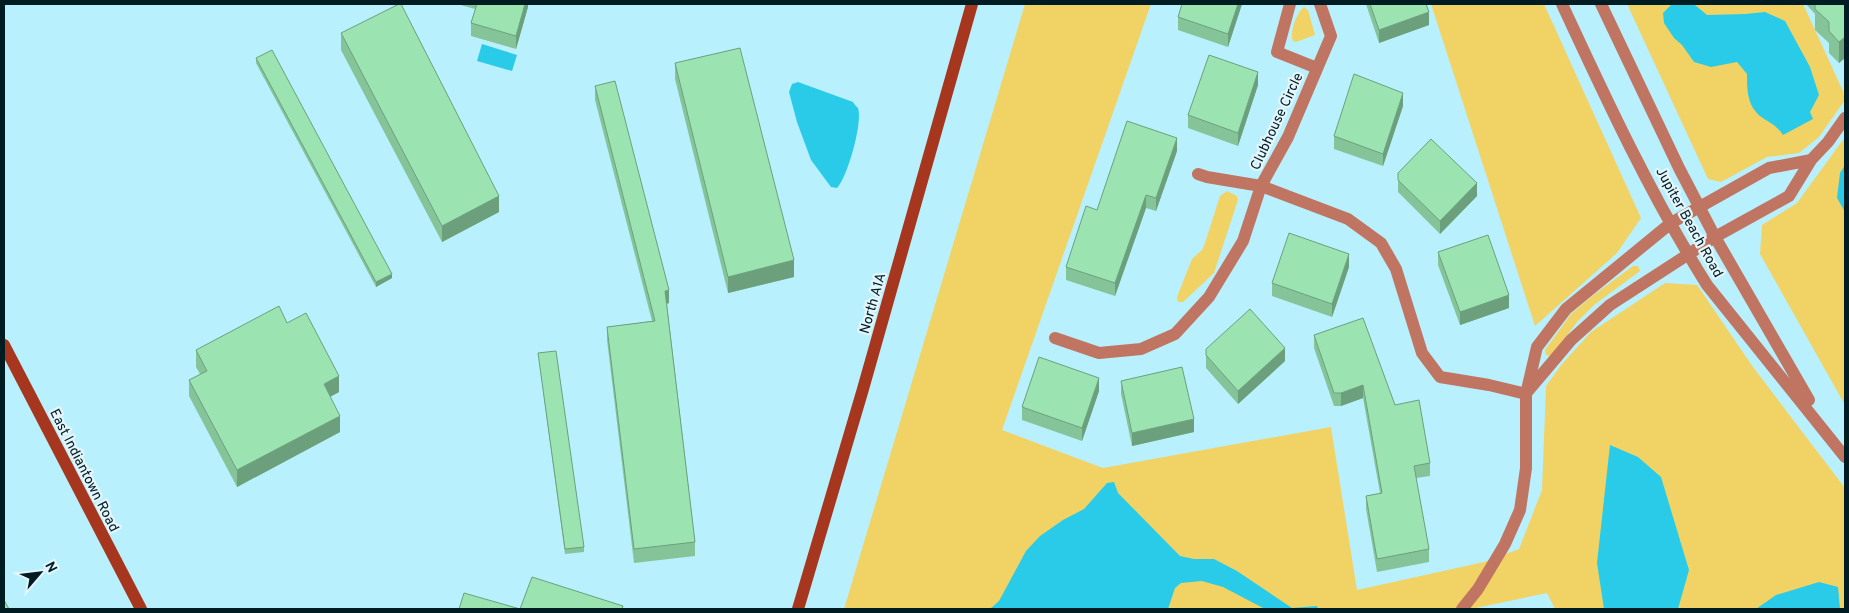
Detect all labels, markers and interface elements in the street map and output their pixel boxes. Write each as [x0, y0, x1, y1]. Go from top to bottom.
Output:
street label: Clubhouse Circle [1247, 70, 1307, 173]
street label: Jupiter Beach Road [1651, 165, 1726, 281]
street label: North A1A [857, 271, 890, 336]
street label: East Indiantown Road [45, 406, 122, 535]
north arrow [15, 548, 65, 598]
text: N [40, 559, 60, 576]

